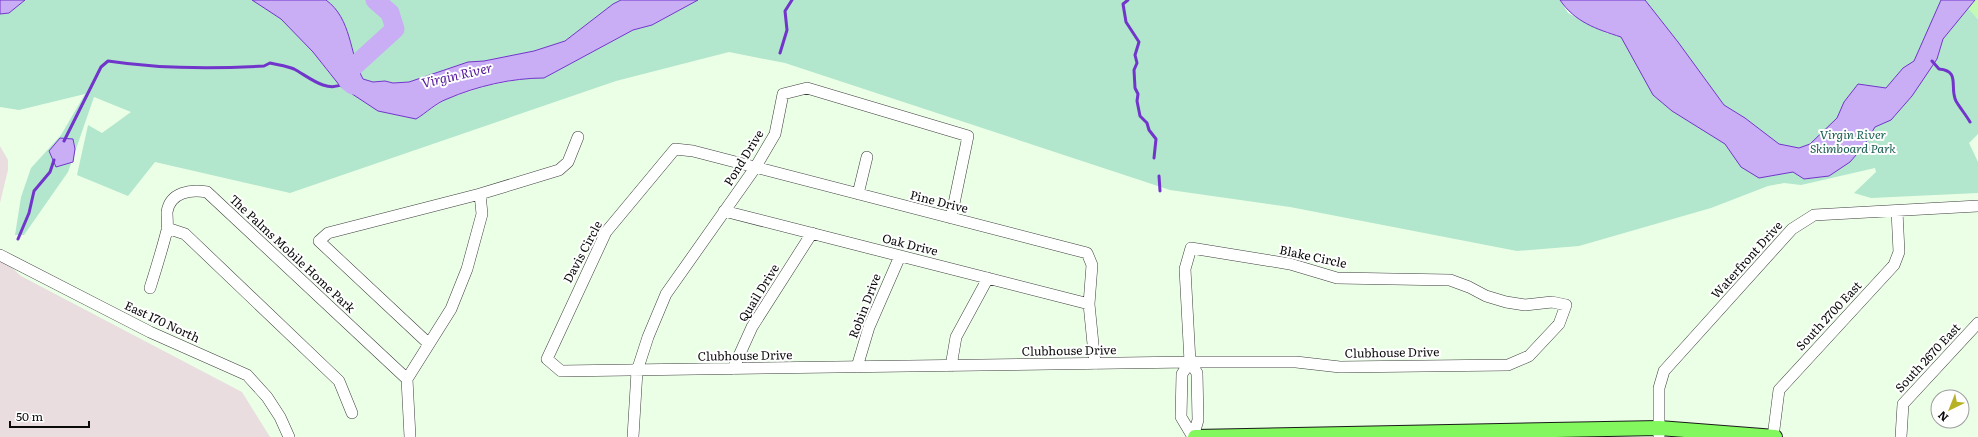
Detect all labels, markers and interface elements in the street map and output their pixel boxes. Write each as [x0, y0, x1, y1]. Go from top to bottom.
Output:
water label: Virgin River [420, 57, 494, 92]
park label: Virgin River Skimboard Park [1810, 125, 1896, 157]
street label: Pond Drive [719, 126, 768, 189]
street label: Pine Drive [908, 185, 970, 217]
street label: The Palms Mobile Home Park [226, 190, 360, 317]
street label: Waterfront Drive [1706, 216, 1786, 302]
street label: Davis Circle [558, 217, 606, 286]
street label: Oak Drive [880, 228, 940, 260]
street label: Blake Circle [1278, 240, 1348, 272]
street label: Quail Drive [733, 260, 783, 325]
street label: Robin Drive [843, 271, 885, 341]
street label: South 2700 East [1791, 277, 1865, 354]
street label: East 170 North [122, 296, 203, 346]
street label: South 2670 East [1890, 319, 1964, 396]
street label: Clubhouse Drive [1022, 340, 1116, 360]
street label: Clubhouse Drive [1345, 342, 1439, 362]
street label: Clubhouse Drive [698, 345, 792, 365]
north arrow [1930, 389, 1970, 429]
scale bar [10, 403, 89, 429]
text: 50 m [16, 407, 43, 425]
text: N [1934, 408, 1951, 426]

